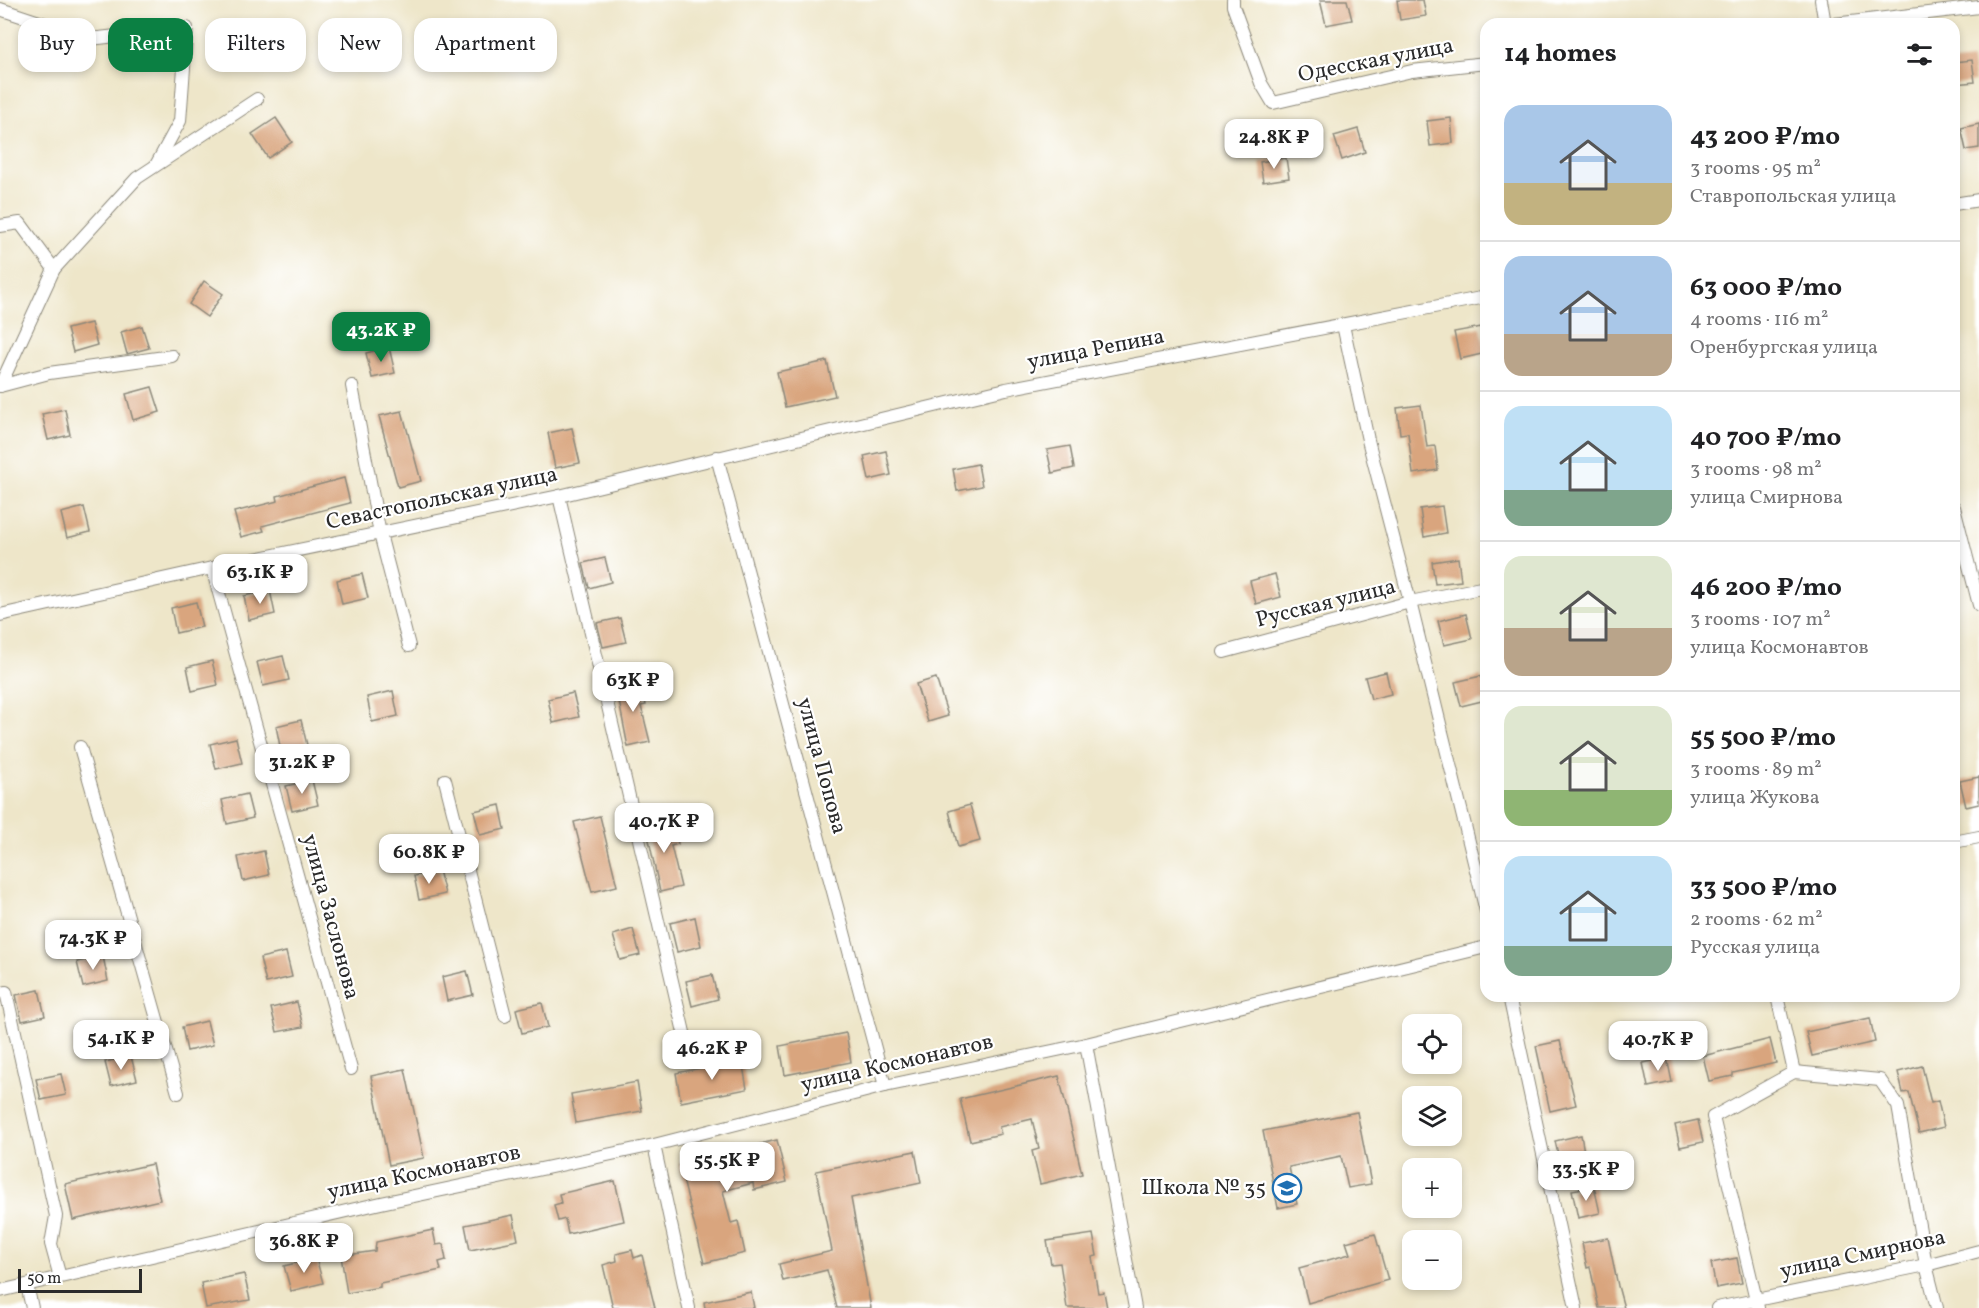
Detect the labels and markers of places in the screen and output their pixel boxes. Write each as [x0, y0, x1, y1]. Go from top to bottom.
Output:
pin: 24.8K ₽ [1219, 119, 1329, 170]
pin: 43.2K ₽ [326, 312, 436, 363]
pin: 63.1K ₽ [205, 554, 315, 605]
pin: 63K ₽ [591, 662, 675, 713]
pin: 31.2K ₽ [247, 744, 357, 795]
pin: 40.7K ₽ [609, 803, 719, 854]
pin: 60.8K ₽ [374, 834, 484, 885]
pin: 74.3K ₽ [38, 920, 148, 971]
pin: 54.1K ₽ [66, 1020, 176, 1071]
pin: 40.7K ₽ [1603, 1021, 1713, 1072]
pin: 46.2K ₽ [657, 1030, 767, 1081]
pin: 55.5K ₽ [672, 1142, 782, 1193]
pin: 33.5K ₽ [1531, 1151, 1641, 1202]
school or university icon: Школа № 35 [1271, 1172, 1303, 1204]
place label: Школа № 35 [1141, 1173, 1266, 1204]
pin: 36.8K ₽ [249, 1223, 359, 1274]

